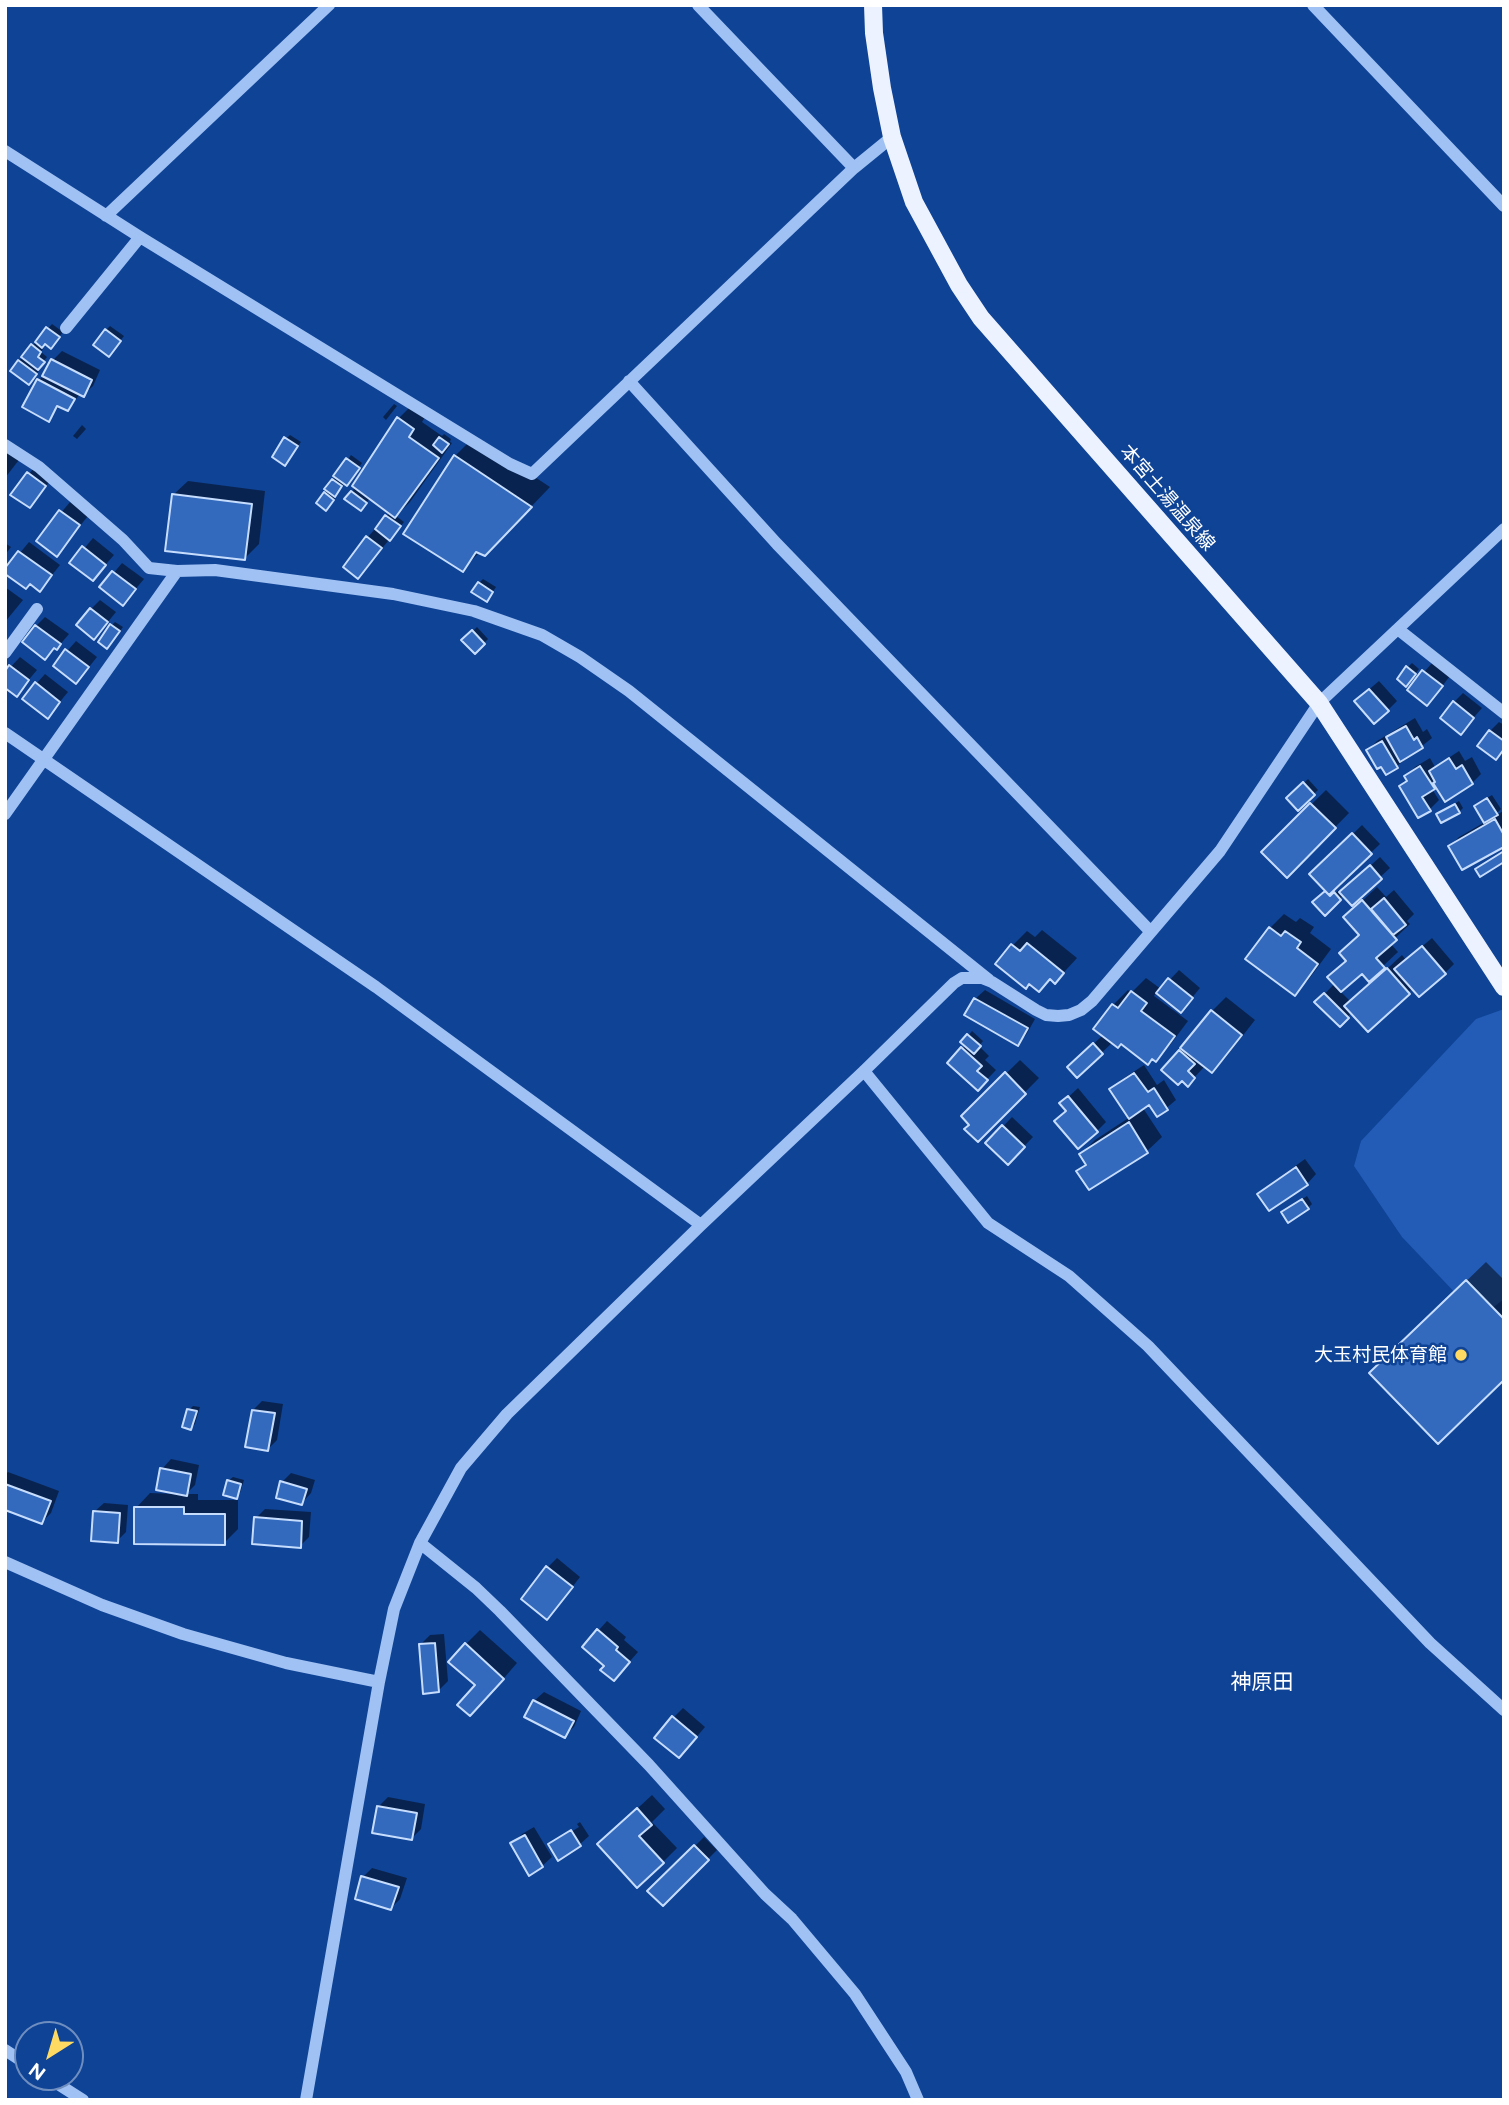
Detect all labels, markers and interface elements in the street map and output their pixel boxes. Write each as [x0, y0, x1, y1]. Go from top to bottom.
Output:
street label: 本宮土湯温泉線 [1115, 440, 1219, 556]
place label: 大玉村民体育館 [1314, 1344, 1447, 1366]
marker: 大玉村民体育館 [1453, 1347, 1469, 1363]
district label: 神原田 [1231, 1670, 1293, 1696]
north arrow [14, 2021, 84, 2091]
text: N [24, 2058, 50, 2085]

